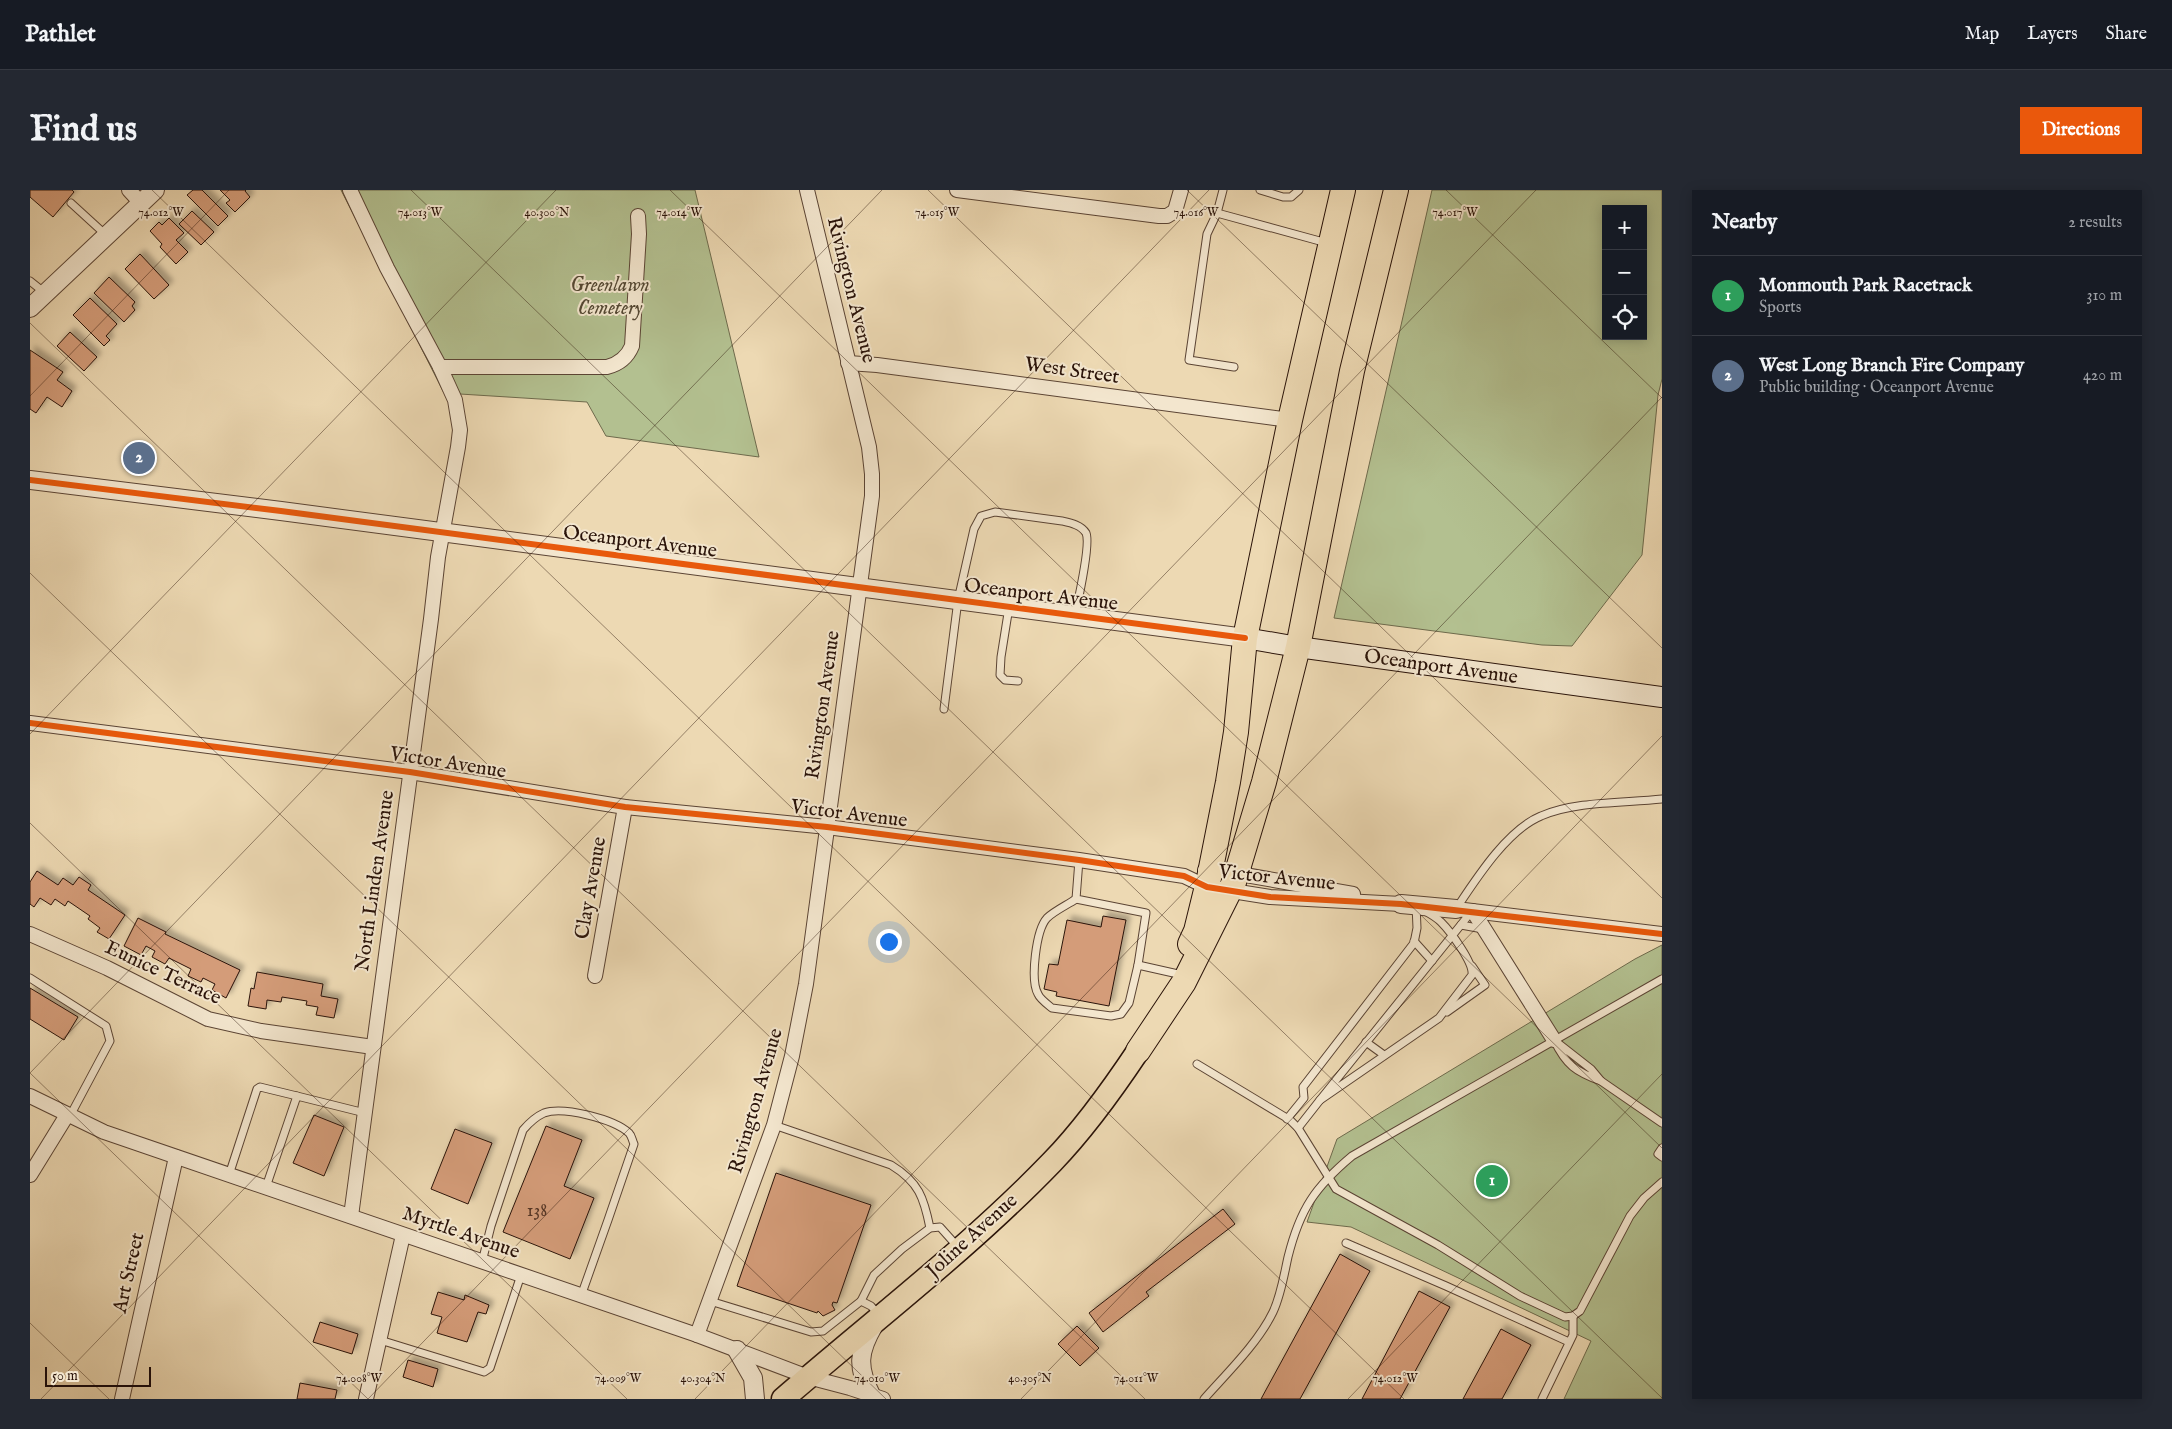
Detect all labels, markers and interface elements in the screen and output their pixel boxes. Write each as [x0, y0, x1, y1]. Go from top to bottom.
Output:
text: Pathlet [25, 19, 96, 50]
text: Map [1965, 23, 1999, 46]
text: Layers [2027, 23, 2078, 46]
text: Share [2106, 23, 2147, 46]
button: Directions [2020, 107, 2142, 154]
text: Find us [30, 108, 137, 153]
text: 74.012°W [138, 205, 184, 220]
text: 74.013°W [398, 205, 443, 220]
text: 40.300°N [525, 205, 570, 220]
text: 74.014°W [656, 205, 702, 220]
text: 74.015°W [915, 205, 960, 220]
text: 74.016°W [1174, 205, 1219, 220]
text: 74.017°W [1432, 205, 1478, 220]
map controls [1602, 205, 1647, 340]
button: + [1602, 205, 1647, 250]
text: Nearby [1712, 209, 1777, 236]
text: 2 results [2068, 213, 2122, 233]
street label: Rivington Avenue [821, 214, 881, 366]
button: − [1602, 250, 1647, 295]
park label: Greenlawn Cemetery [570, 273, 650, 321]
text: Monmouth Park Racetrack [1759, 274, 1972, 298]
text: 1 [1725, 286, 1731, 306]
text: 310 m [2086, 286, 2122, 306]
button: locate [1602, 295, 1647, 340]
text: Sports [1759, 298, 1801, 318]
street label: West Street [1023, 352, 1121, 390]
text: West Long Branch Fire Company [1759, 354, 2024, 378]
text: 2 [1724, 366, 1732, 386]
text: 420 m [2083, 366, 2122, 386]
text: Public building · Oceanport Avenue [1759, 378, 1994, 398]
pin: 2 [123, 439, 155, 477]
street label: Oceanport Avenue [562, 520, 718, 564]
street label: Oceanport Avenue [963, 573, 1119, 617]
street label: Rivington Avenue [800, 629, 846, 781]
street label: Oceanport Avenue [1363, 644, 1519, 690]
street label: Victor Avenue [387, 741, 508, 785]
street label: North Linden Avenue [350, 789, 400, 973]
street label: Victor Avenue [788, 794, 909, 834]
street label: Clay Avenue [570, 835, 612, 941]
street label: Victor Avenue [1216, 859, 1337, 897]
your location [876, 929, 902, 955]
street label: Eunice Terrace [101, 935, 225, 1011]
street label: Rivington Avenue [723, 1026, 789, 1176]
pin: 1 [1476, 1162, 1508, 1200]
street label: Joline Avenue [920, 1188, 1023, 1285]
house number: 138 [527, 1200, 547, 1223]
street label: Myrtle Avenue [399, 1201, 523, 1265]
street label: Art Street [107, 1230, 150, 1317]
scale bar [45, 1364, 151, 1387]
text: 50 m [52, 1367, 78, 1385]
text: 74.008°W [336, 1371, 383, 1386]
text: 74.009°W [595, 1371, 642, 1386]
text: 40.304°N [681, 1371, 726, 1386]
text: 74.010°W [854, 1371, 900, 1386]
text: 40.305°N [1008, 1371, 1052, 1386]
text: 74.011°W [1114, 1371, 1159, 1386]
text: 74.012°W [1372, 1371, 1418, 1386]

